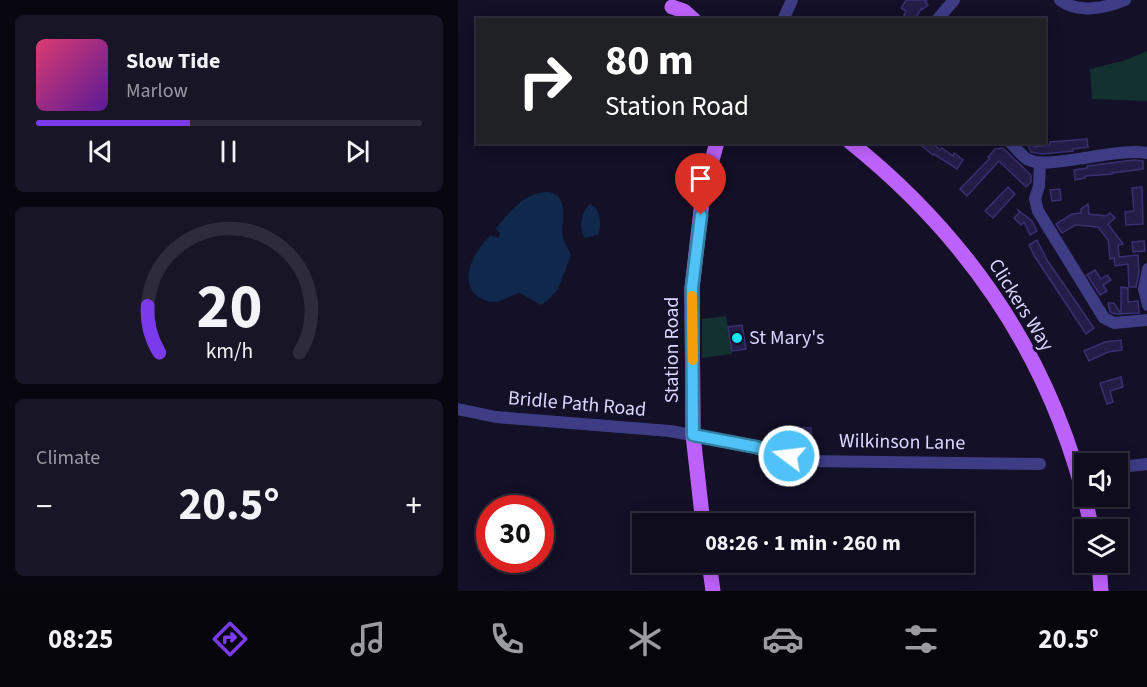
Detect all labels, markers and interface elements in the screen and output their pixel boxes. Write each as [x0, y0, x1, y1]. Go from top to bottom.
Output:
text: 80 m [605, 31, 694, 91]
icon: right [506, 42, 584, 120]
text: Slow Tide [126, 45, 220, 77]
text: Marlow [126, 77, 188, 105]
text: Station Road [605, 87, 749, 126]
icon: previous [84, 135, 117, 168]
icon: pause [212, 135, 245, 168]
icon: next [341, 135, 374, 168]
pin [675, 153, 726, 215]
icon: arrive [684, 162, 717, 195]
street label: Clickers Way [982, 253, 1061, 357]
text: 20 [196, 263, 262, 352]
street label: Station Road [658, 297, 686, 403]
place label: St Mary's [749, 324, 824, 352]
marker: St Mary's [730, 331, 744, 345]
text: km/h [205, 336, 253, 367]
street label: Bridle Path Road [507, 384, 647, 424]
position arrow [757, 424, 821, 488]
street label: Wilkinson Lane [839, 427, 965, 457]
text: Climate [36, 444, 100, 472]
map controls [1074, 453, 1128, 573]
button: sound [1074, 453, 1128, 507]
text: 20.5° [178, 473, 280, 537]
text: − [36, 483, 52, 530]
text: + [406, 483, 422, 530]
speed limit sign: 30 [476, 495, 554, 573]
button: layers [1074, 519, 1128, 573]
text: 08:26 · 1 min · 260 m [705, 527, 901, 559]
icon: directions [209, 618, 251, 660]
icon: music [347, 618, 389, 660]
icon: phone [486, 618, 528, 660]
icon: climate [624, 618, 666, 660]
icon: car [762, 618, 804, 660]
icon: filters [900, 618, 942, 660]
text: 08:25 [48, 620, 113, 659]
text: 20.5° [1038, 620, 1099, 659]

